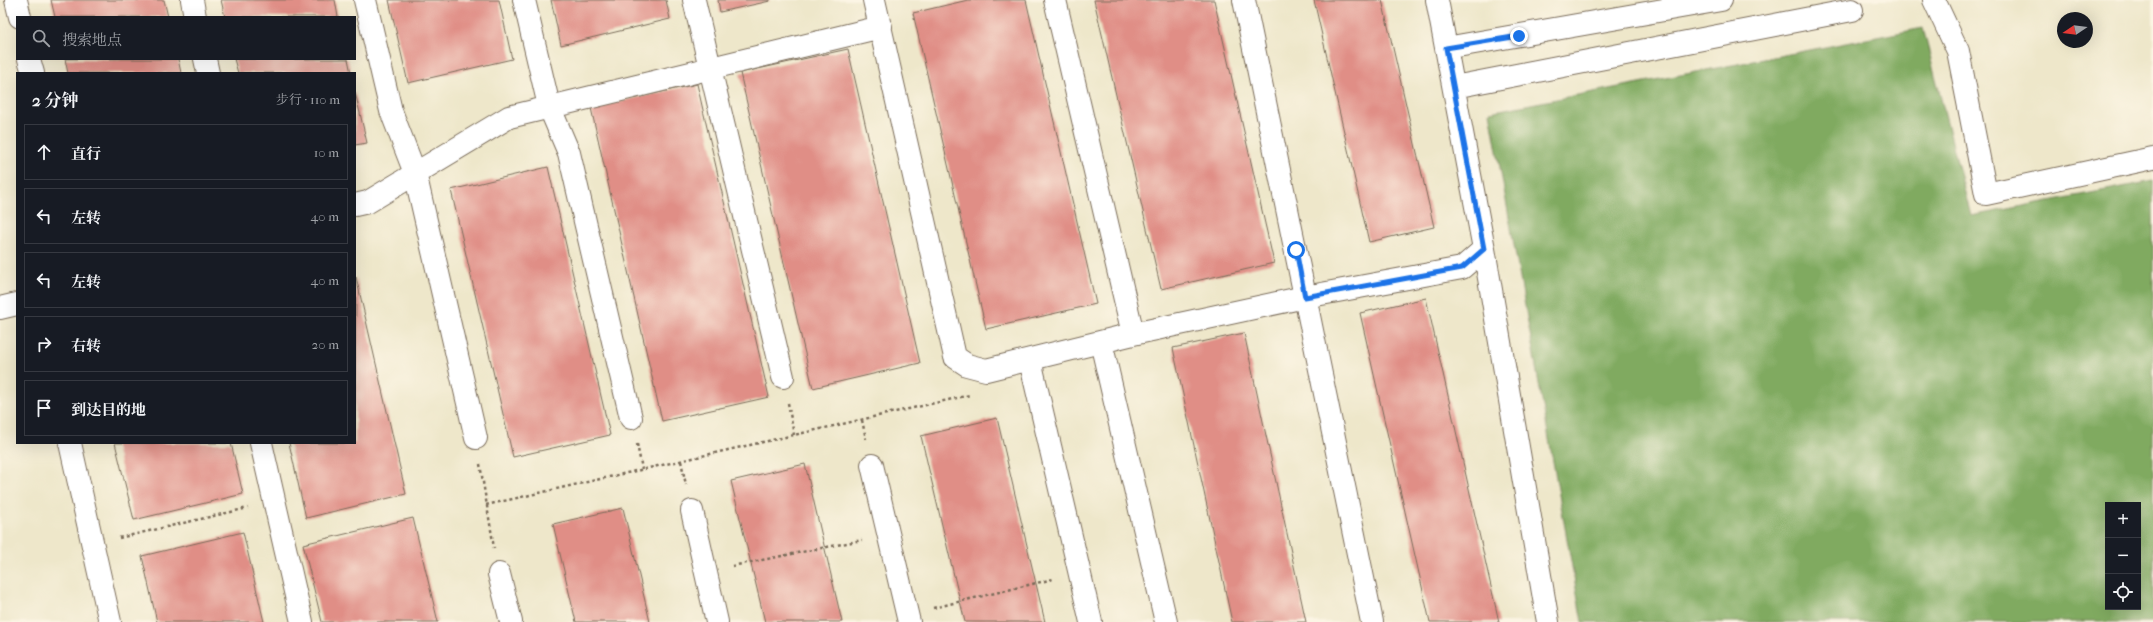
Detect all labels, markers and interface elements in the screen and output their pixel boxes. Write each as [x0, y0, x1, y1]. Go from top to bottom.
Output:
north arrow [2057, 12, 2093, 48]
search box [16, 16, 356, 60]
icon: search [30, 27, 52, 49]
route end [1510, 27, 1528, 45]
text: 搜索地点 [62, 31, 122, 49]
text: 2 分钟 [32, 90, 78, 110]
text: 步行 · 110 m [276, 92, 340, 107]
icon: ahead [33, 141, 55, 163]
text: 直行 [71, 145, 101, 163]
text: 10 m [314, 145, 339, 160]
icon: left [33, 205, 55, 227]
text: 左转 [71, 209, 101, 227]
text: 40 m [311, 209, 339, 224]
route start [1287, 241, 1305, 259]
icon: left [33, 269, 55, 291]
text: 左转 [71, 273, 101, 291]
text: 40 m [311, 273, 339, 288]
icon: right [33, 333, 55, 355]
text: 右转 [71, 337, 101, 355]
text: 20 m [312, 337, 339, 352]
icon: arrive [33, 397, 55, 419]
text: 到达目的地 [71, 401, 146, 419]
map controls [2105, 502, 2141, 610]
button: + [2105, 502, 2141, 538]
button: − [2105, 538, 2141, 574]
button: locate [2105, 574, 2141, 610]

